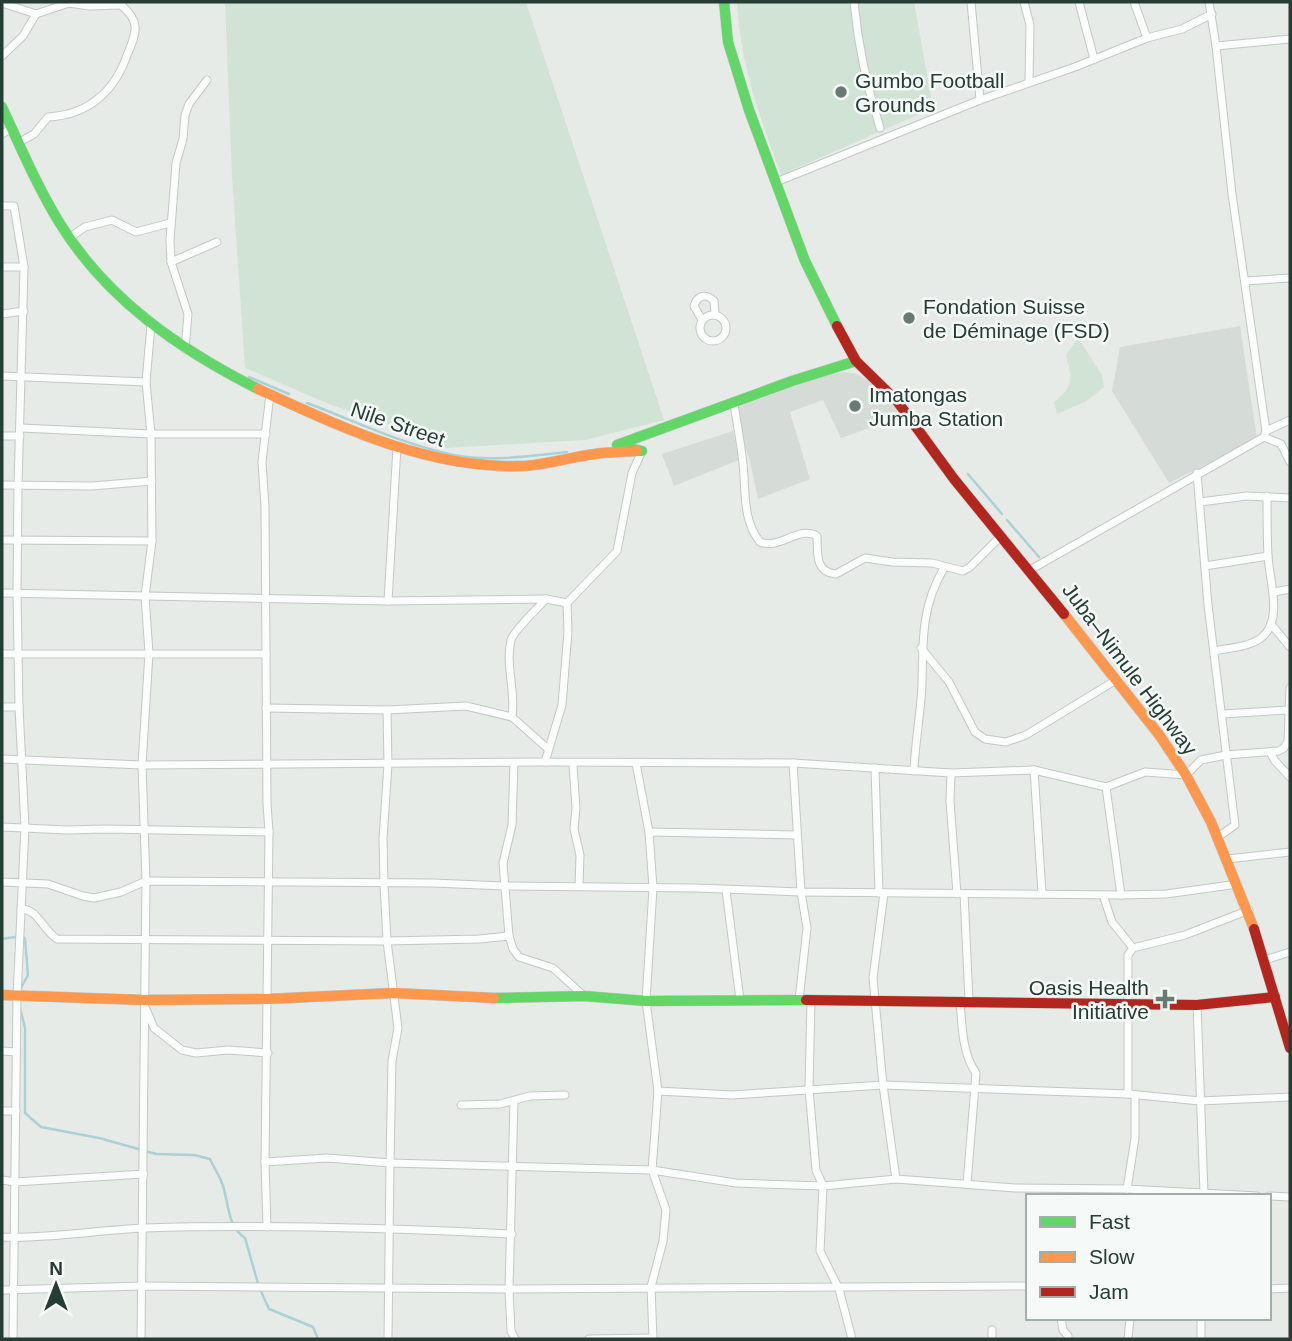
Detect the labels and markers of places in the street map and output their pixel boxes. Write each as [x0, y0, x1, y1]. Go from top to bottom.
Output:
place label: Gumbo Football Grounds [855, 69, 1004, 116]
marker: Gumbo Football Grounds [833, 84, 849, 100]
place label: Fondation Suisse de Déminage (FSD) [923, 295, 1110, 342]
marker: Fondation Suisse de Déminage (FSD) [901, 310, 917, 326]
place label: Imatongas Jumba Station [869, 383, 1003, 430]
marker: Imatongas Jumba Station [847, 398, 863, 414]
place label: Oasis Health Initiative [1029, 976, 1149, 1023]
marker: Oasis Health Initiative [1155, 989, 1175, 1009]

